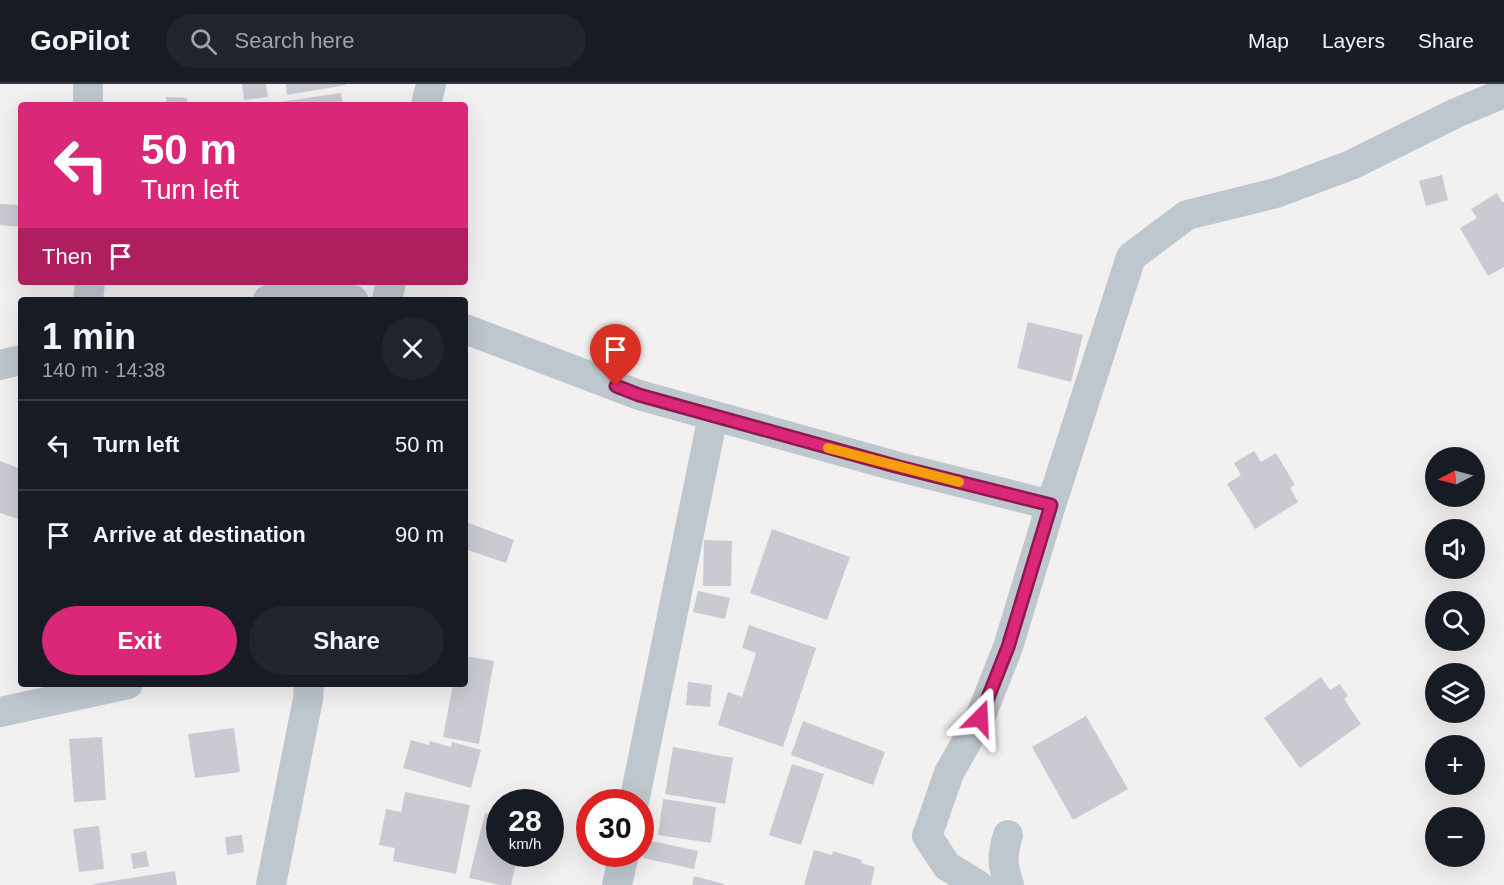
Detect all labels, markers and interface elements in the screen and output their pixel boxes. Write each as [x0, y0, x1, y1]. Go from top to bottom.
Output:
search box [166, 14, 586, 68]
text: GoPilot [30, 25, 130, 56]
icon: search [187, 25, 220, 58]
text: Search here [235, 28, 354, 53]
text: Map [1248, 29, 1289, 52]
text: Layers [1322, 29, 1385, 52]
text: Share [1418, 29, 1474, 52]
icon: left [42, 126, 120, 204]
text: 50 m [141, 126, 237, 173]
text: Turn left [141, 175, 239, 205]
icon: arrive [104, 240, 137, 273]
text: Then [42, 244, 92, 269]
text: 1 min [42, 316, 136, 357]
button: close [381, 317, 444, 380]
pin [590, 324, 641, 386]
icon: arrive [599, 333, 632, 366]
text: 140 m · 14:38 [42, 359, 165, 381]
icon: left [42, 429, 75, 462]
text: Turn left [93, 432, 179, 457]
text: 50 m [395, 432, 444, 457]
north arrow [1425, 447, 1485, 507]
map controls [1425, 447, 1485, 867]
icon: arrive [42, 519, 75, 552]
button: sound [1425, 519, 1485, 579]
text: Arrive at destination [93, 522, 306, 547]
text: 90 m [395, 522, 444, 547]
button: search [1425, 591, 1485, 651]
button: Exit [42, 606, 237, 675]
button: Share [249, 606, 444, 675]
button: layers [1425, 663, 1485, 723]
position arrow [948, 686, 1012, 750]
button: + [1425, 735, 1485, 795]
speed limit sign: 30 [576, 789, 654, 867]
text: 28 [508, 804, 542, 837]
button: − [1425, 807, 1485, 867]
text: km/h [509, 835, 541, 852]

